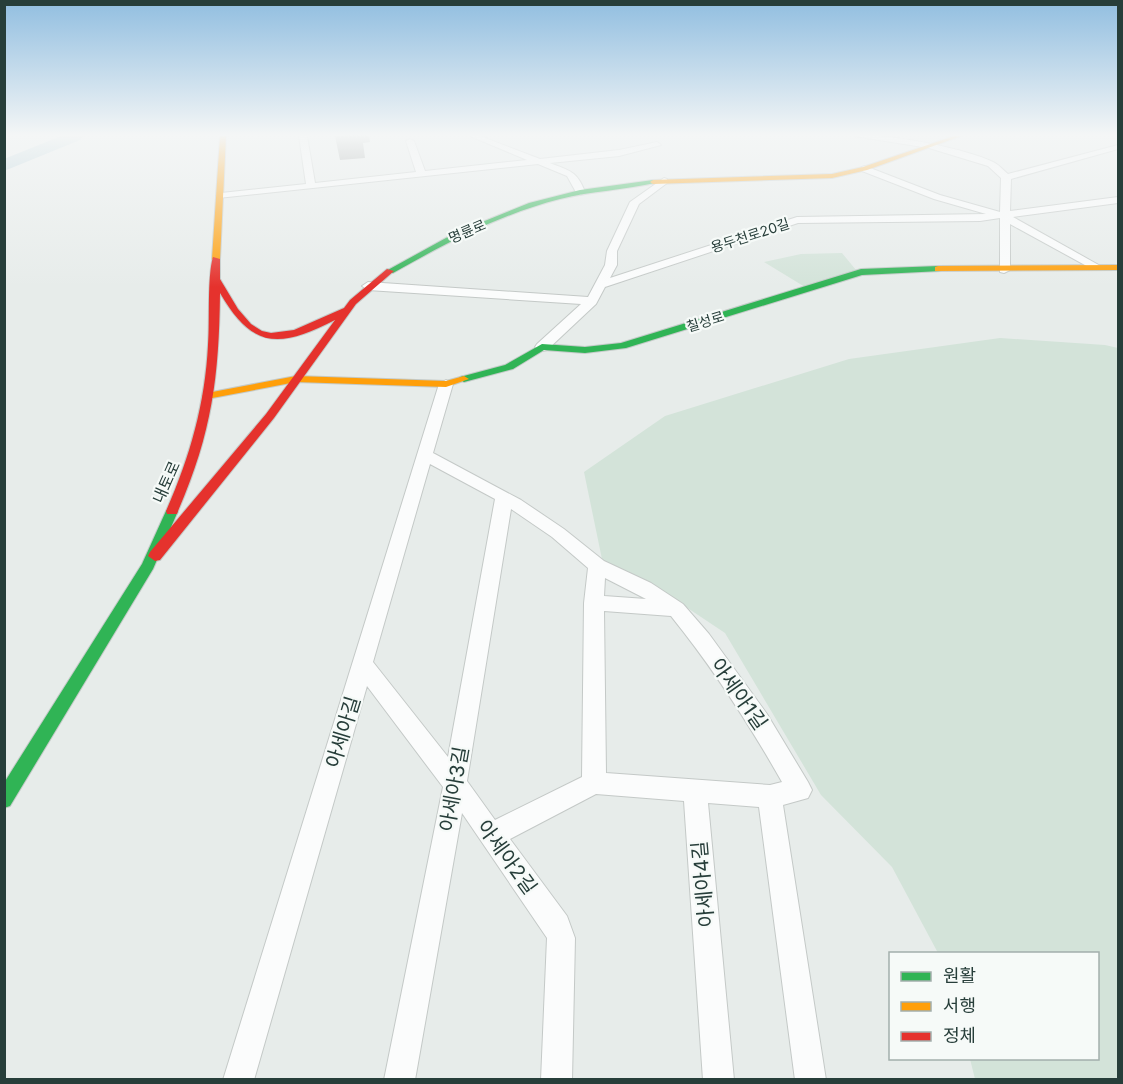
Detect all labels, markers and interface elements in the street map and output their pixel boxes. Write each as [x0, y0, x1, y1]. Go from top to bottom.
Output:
street label: 용두천로20길 [708, 214, 792, 256]
street label: 명륜로 [446, 216, 488, 246]
street label: 칠성로 [684, 307, 726, 335]
street label: 내토로 [148, 458, 184, 506]
street label: 아세아1길 [706, 654, 772, 734]
street label: 아세아길 [321, 693, 365, 771]
street label: 아세아3길 [435, 745, 473, 833]
street label: 아세아2길 [472, 815, 542, 899]
street label: 아세아4길 [687, 840, 719, 928]
legend [889, 952, 1099, 1060]
text: 원활 [943, 965, 976, 986]
text: 서행 [943, 995, 976, 1016]
text: 정체 [943, 1025, 976, 1046]

